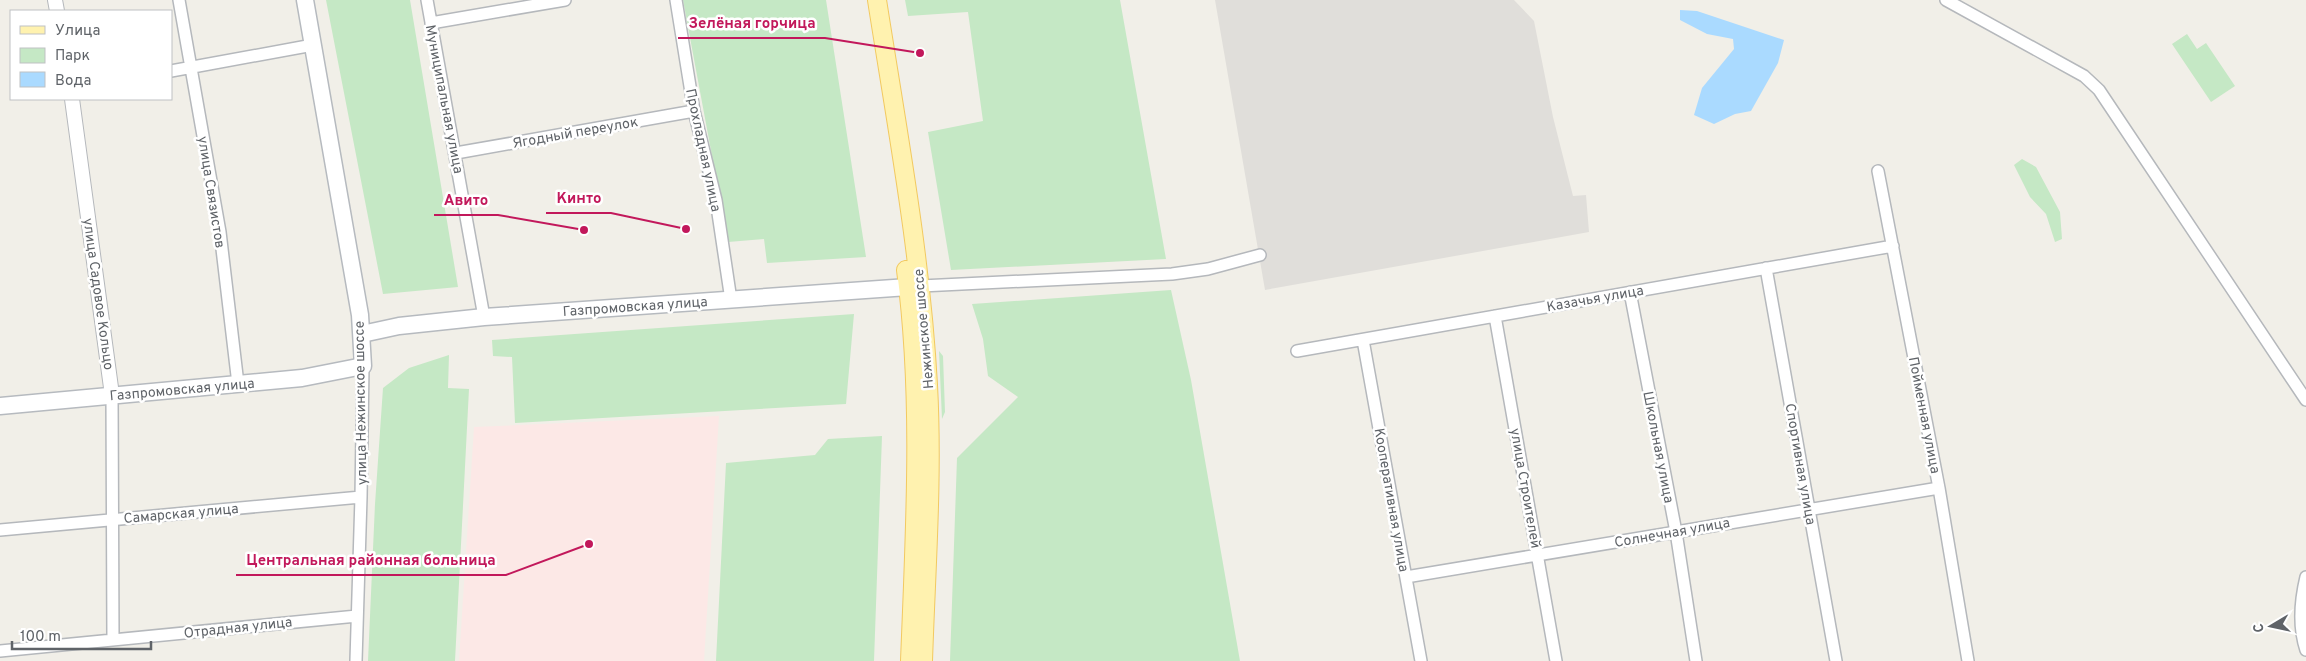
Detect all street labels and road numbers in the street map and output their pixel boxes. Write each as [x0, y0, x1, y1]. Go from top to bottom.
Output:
street label: Муниципальная улица [421, 23, 466, 175]
street label: Прохладная улица [681, 87, 724, 213]
street label: Ягодный переулок [511, 114, 639, 153]
street label: улица Связистов [193, 135, 228, 249]
street label: улица Садовое Кольцо [78, 217, 117, 371]
street label: Нежинское шоссе [911, 268, 938, 390]
street label: Казачья улица [1545, 283, 1645, 316]
street label: Газпромовская улица [562, 294, 708, 321]
street label: улица Нежинское шоссе [352, 321, 371, 485]
street label: Пойменная улица [1904, 355, 1943, 475]
street label: Газпромовская улица [109, 376, 255, 405]
street label: Школьная улица [1638, 390, 1677, 505]
street label: Спортивная улица [1780, 402, 1819, 526]
street label: Кооперативная улица [1370, 427, 1412, 573]
street label: улица Строителей [1506, 427, 1543, 550]
street label: Самарская улица [123, 501, 239, 528]
street label: Солнечная улица [1613, 515, 1731, 552]
street label: Отрадная улица [183, 614, 293, 643]

